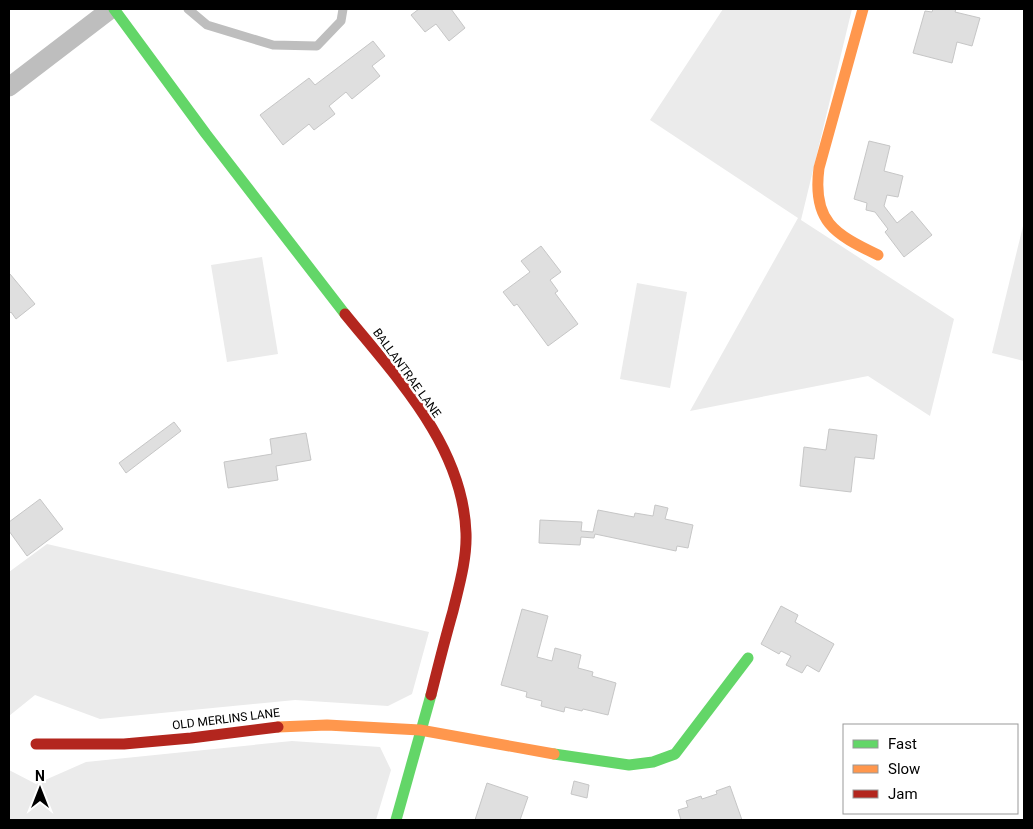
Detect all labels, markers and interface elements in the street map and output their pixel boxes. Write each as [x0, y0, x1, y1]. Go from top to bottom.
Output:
street label: BALLANTRAE LANE [370, 326, 444, 420]
street label: OLD MERLINS LANE [171, 705, 281, 733]
legend [843, 724, 1018, 814]
text: Fast [888, 735, 917, 753]
text: Slow [888, 760, 920, 778]
north arrow [15, 764, 65, 814]
text: N [35, 768, 45, 784]
text: Jam [888, 785, 918, 803]

